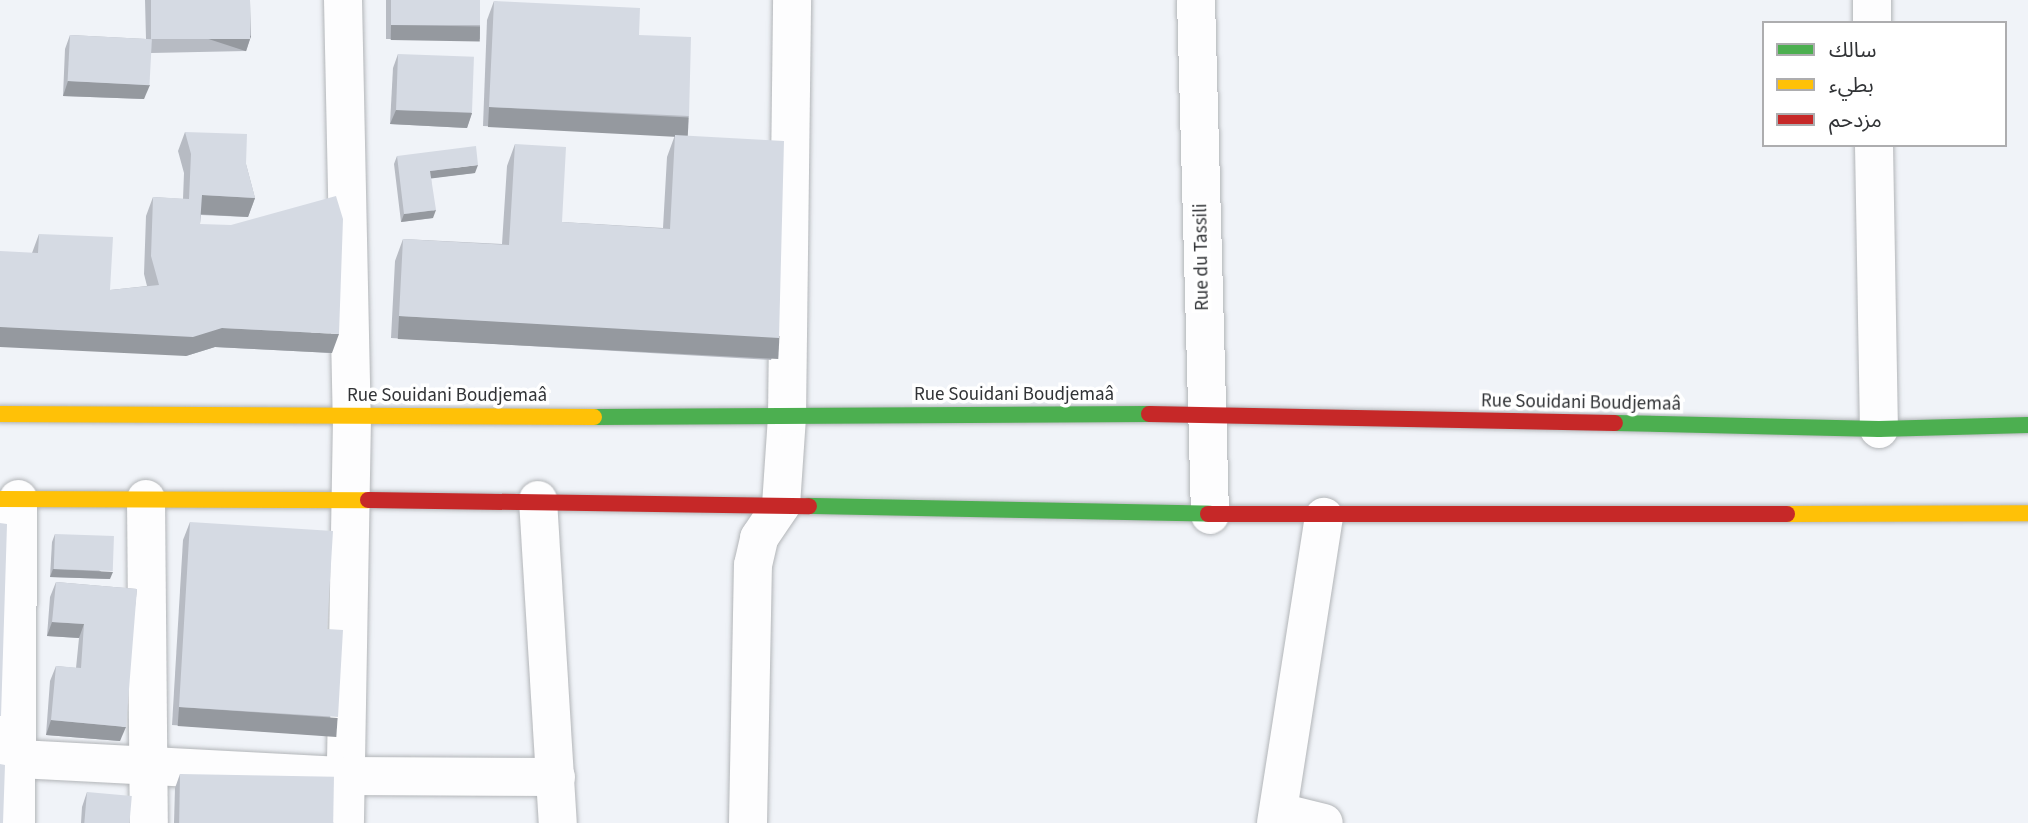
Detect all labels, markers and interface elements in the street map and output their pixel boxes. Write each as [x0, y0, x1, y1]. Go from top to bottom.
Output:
legend [1762, 21, 2007, 147]
text: سالك [1829, 35, 1876, 65]
text: بطيء [1829, 70, 1874, 100]
text: مزدحم [1829, 105, 1882, 135]
street label: Rue du Tassili [1190, 203, 1214, 311]
street label: Rue Souidani Boudjemaâ [914, 384, 1114, 406]
street label: Rue Souidani Boudjemaâ [347, 385, 547, 407]
street label: Rue Souidani Boudjemaâ [1481, 390, 1681, 416]

